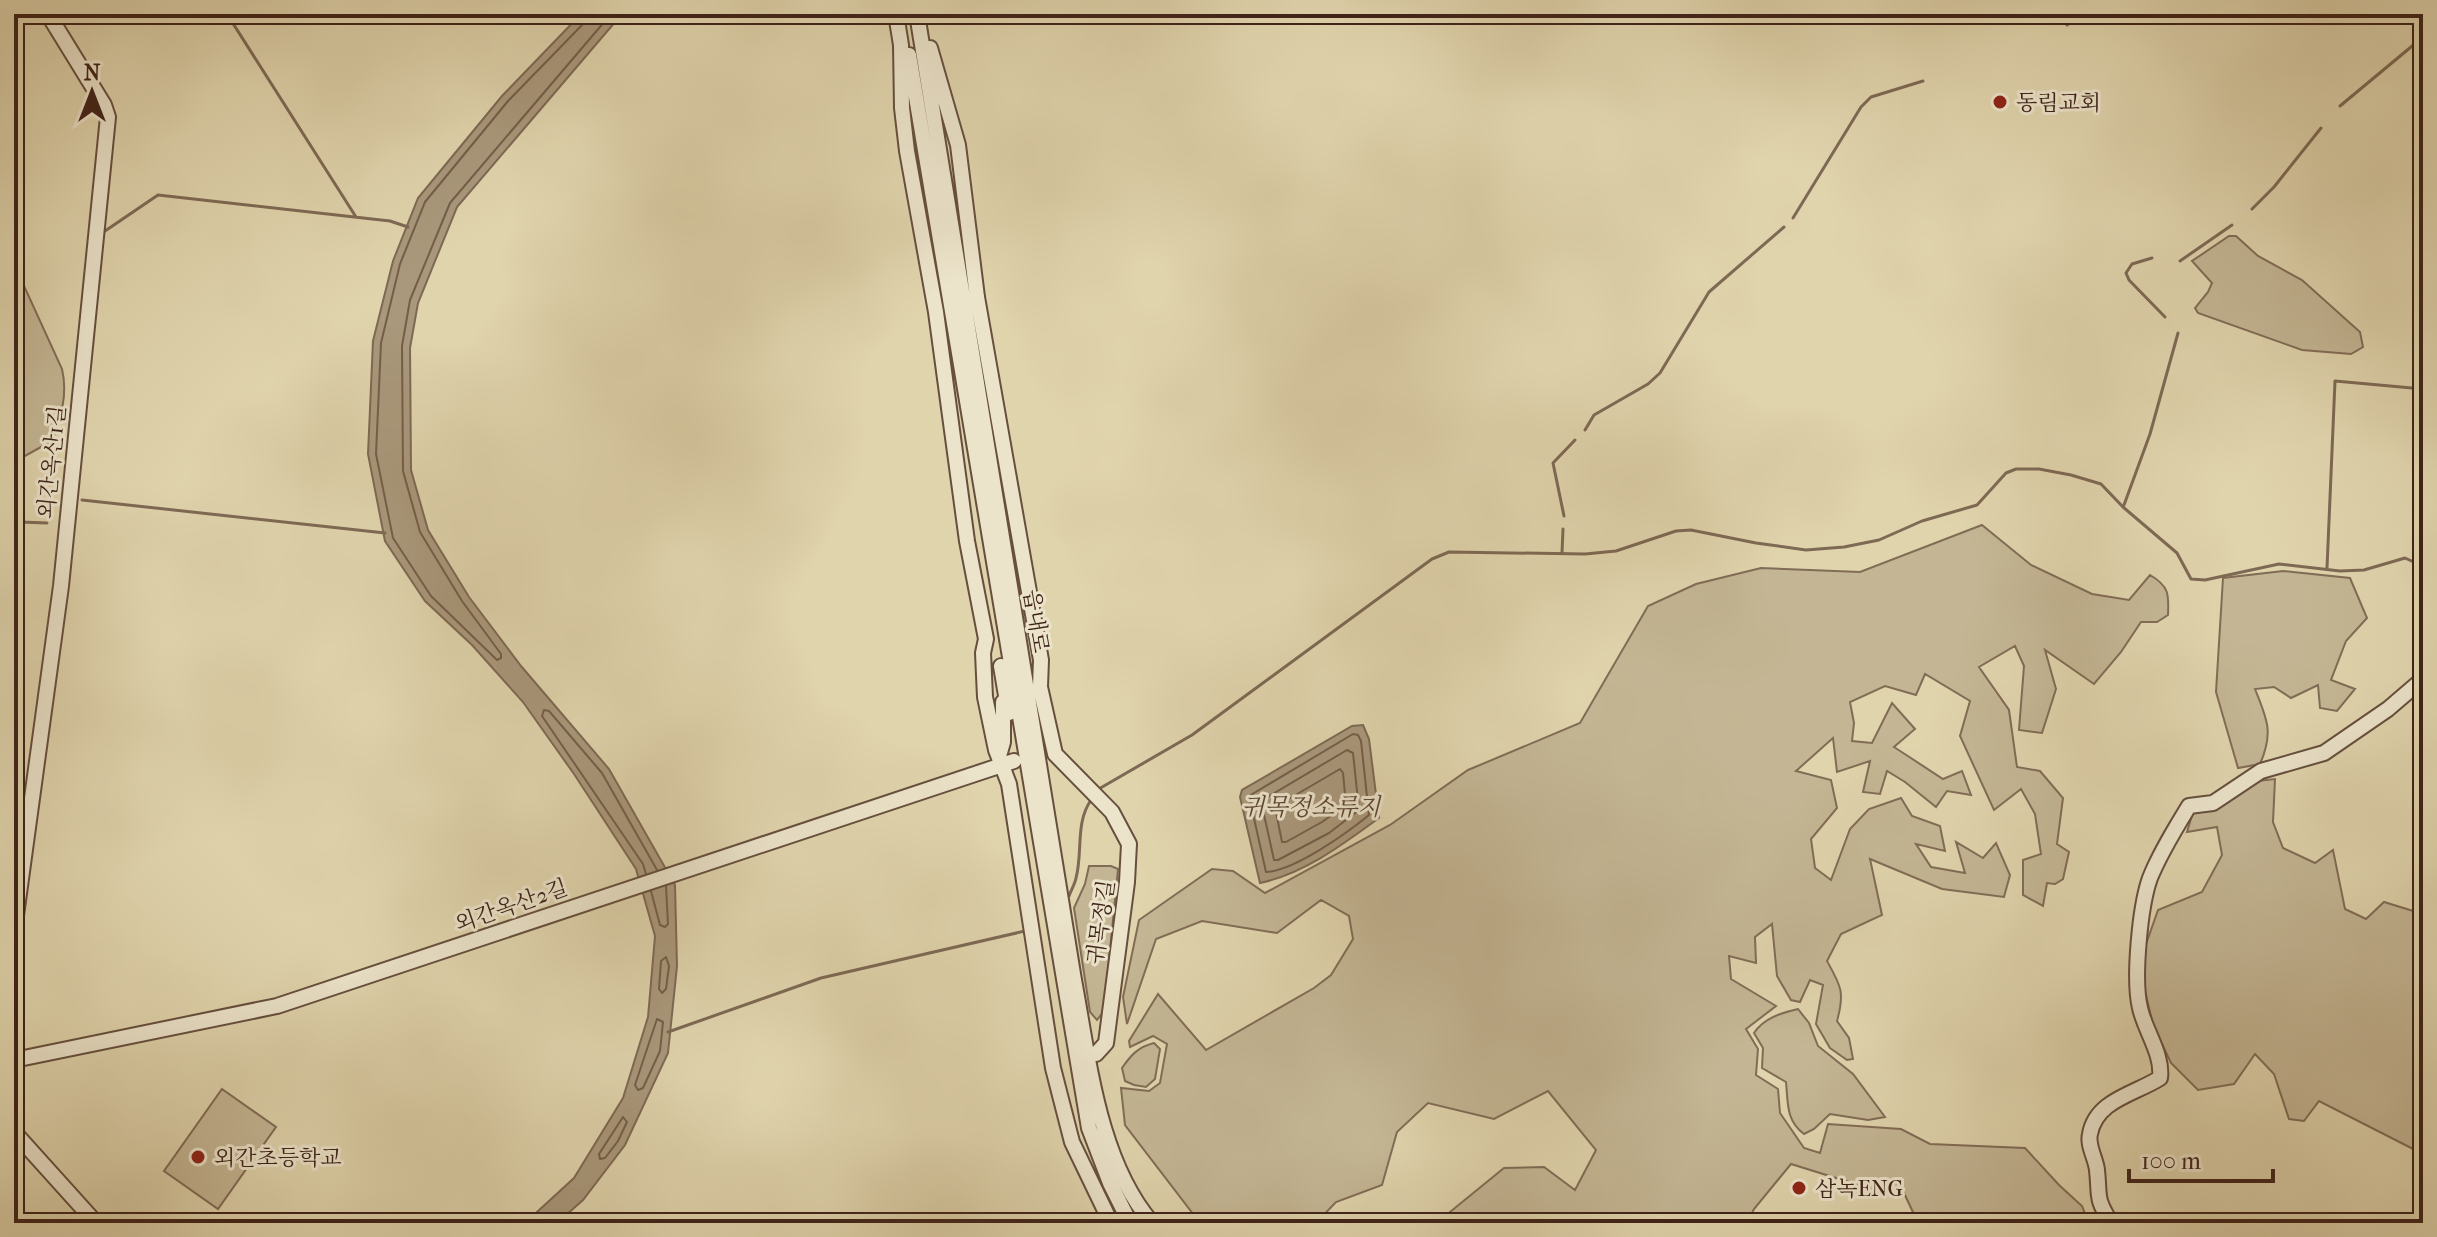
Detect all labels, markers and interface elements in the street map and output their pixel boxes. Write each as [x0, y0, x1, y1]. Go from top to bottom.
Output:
north arrow [52, 52, 132, 132]
text: N [84, 60, 101, 86]
place label: 동림교회 [2016, 90, 2101, 116]
marker: 동림교회 [1991, 93, 2009, 111]
street label: 외간옥산1길 [33, 404, 71, 520]
street label: 읍내로 [1018, 588, 1054, 655]
water label: 귀목정소류지 [1241, 793, 1382, 821]
street label: 외간옥산2길 [452, 875, 571, 937]
street label: 귀목정길 [1082, 878, 1120, 966]
scale bar [2129, 1133, 2273, 1183]
place label: 외간초등학교 [214, 1145, 342, 1171]
text: 100 m [2141, 1147, 2201, 1175]
marker: 외간초등학교 [189, 1148, 207, 1166]
place label: 삼녹ENG [1815, 1176, 1903, 1202]
marker: 삼녹ENG [1790, 1179, 1808, 1197]

